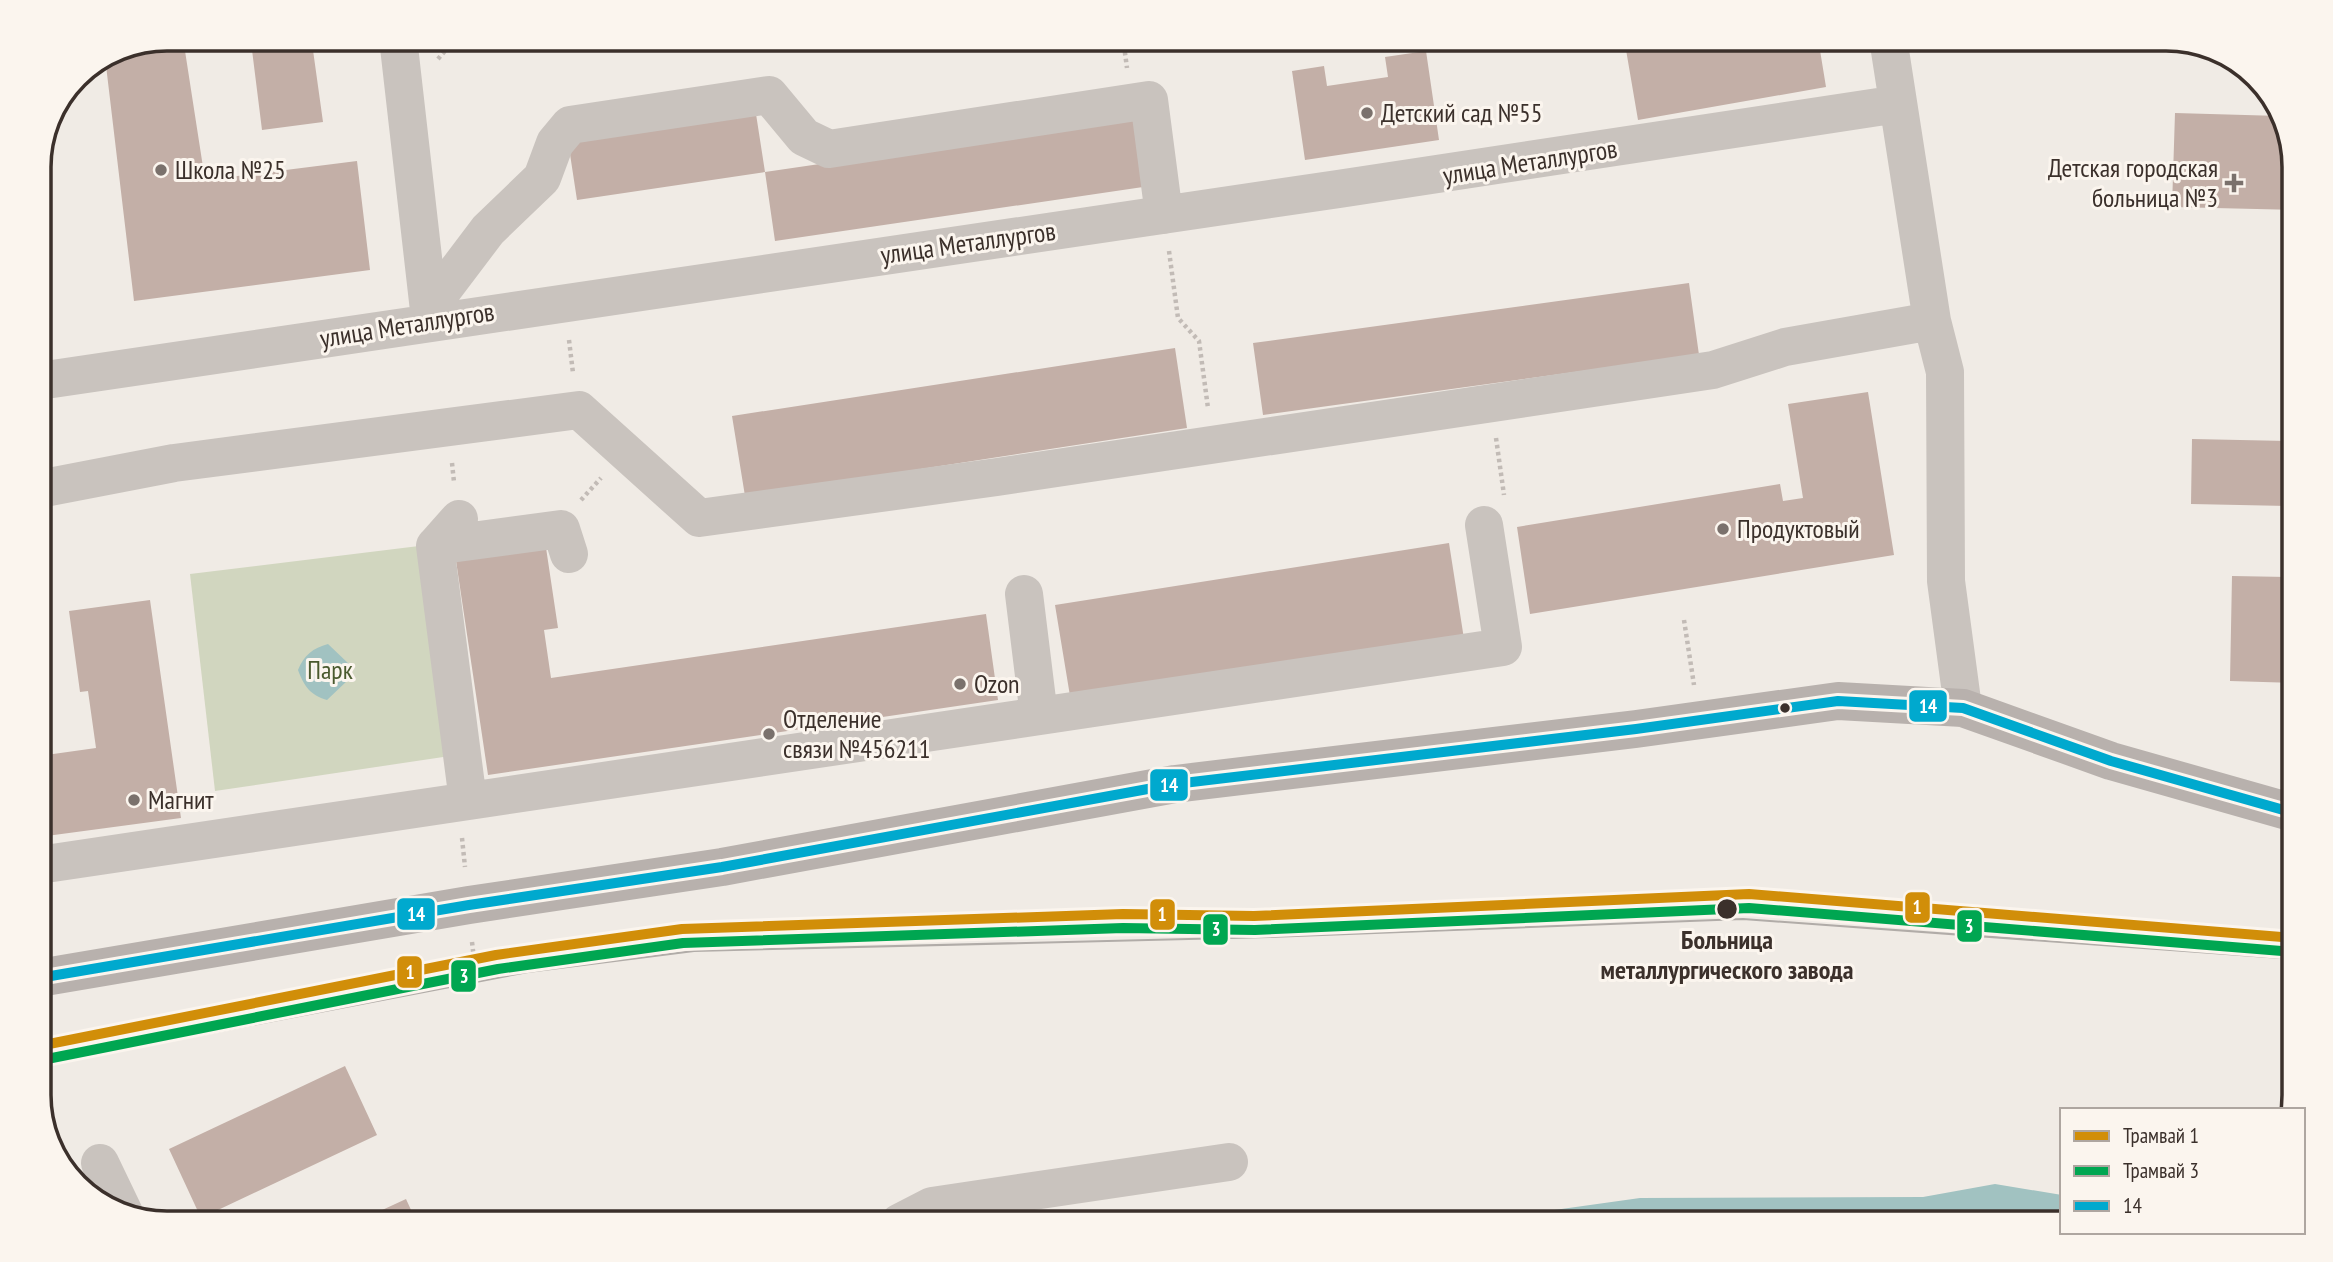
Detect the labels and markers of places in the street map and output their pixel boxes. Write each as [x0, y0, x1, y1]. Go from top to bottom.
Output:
place label: Детский сад №55 [1381, 96, 1543, 129]
marker: Детский сад №55 [1359, 105, 1375, 121]
place label: Детская городская больница №3 [2048, 151, 2218, 214]
place label: Школа №25 [175, 153, 286, 186]
marker: Школа №25 [153, 162, 169, 178]
marker: Детская городская больница №3 [2224, 173, 2244, 193]
place label: Продуктовый [1737, 512, 1860, 545]
marker: Продуктовый [1715, 521, 1731, 537]
place label: Ozon [974, 667, 1020, 700]
marker: Ozon [952, 676, 968, 692]
unlabelled marker [1778, 701, 1792, 715]
place label: Отделение связи №456211 [783, 702, 931, 765]
marker: Отделение связи №456211 [761, 726, 777, 742]
place label: Магнит [148, 783, 214, 816]
marker: Магнит [126, 792, 142, 808]
marker: Больница металлургического завода [1715, 897, 1739, 921]
place label: Больница металлургического завода [1601, 923, 1853, 986]

